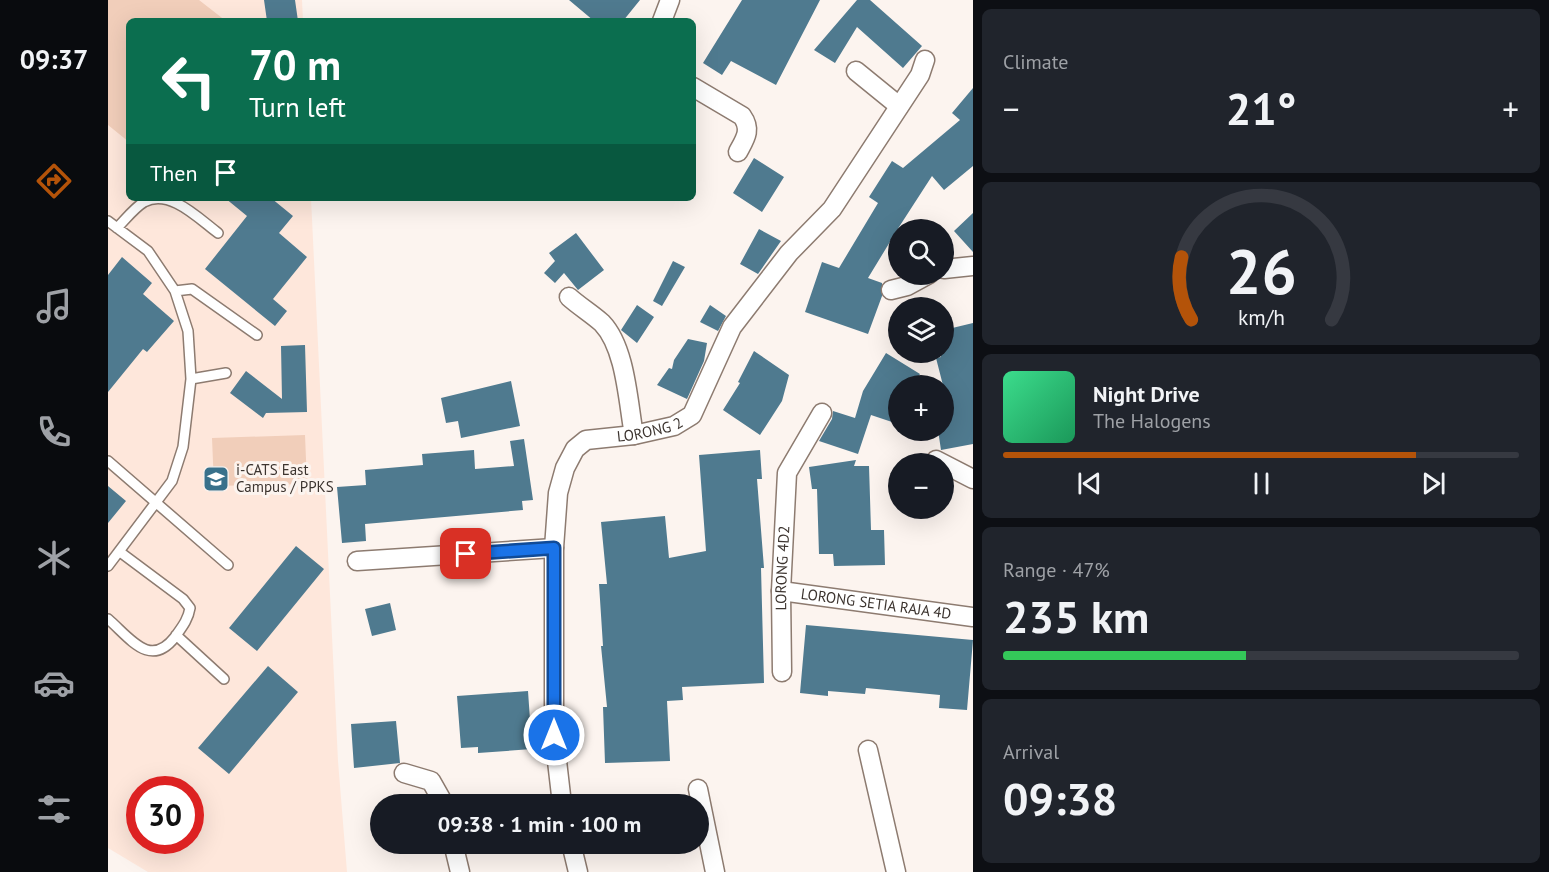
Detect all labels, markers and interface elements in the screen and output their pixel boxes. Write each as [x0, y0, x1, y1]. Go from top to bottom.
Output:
text: 70 m [249, 37, 341, 92]
text: 09:37 [20, 42, 88, 76]
icon: left [150, 42, 228, 120]
text: Climate [1003, 49, 1069, 75]
text: 21° [1226, 79, 1296, 137]
text: − [1003, 87, 1020, 130]
text: + [1502, 87, 1519, 130]
text: Turn left [249, 90, 346, 124]
icon: arrive [209, 156, 242, 189]
text: Then [150, 159, 197, 187]
icon: directions [33, 160, 75, 202]
map controls [888, 219, 954, 519]
button: search [888, 219, 954, 285]
text: 26 [1226, 231, 1296, 312]
icon: music [33, 285, 75, 327]
button: layers [888, 297, 954, 363]
text: km/h [1237, 304, 1284, 332]
button: + [888, 375, 954, 441]
text: Night Drive [1093, 380, 1200, 408]
text: The Halogens [1093, 408, 1211, 434]
icon: phone [33, 411, 75, 453]
street label: LORONG 2 [616, 413, 686, 446]
button: − [888, 453, 954, 519]
place label: i-CATS East Campus / PPKS [236, 460, 334, 496]
school or university icon: i-CATS East Campus / PPKS [201, 464, 231, 494]
icon: previous [1073, 467, 1106, 500]
icon: pause [1245, 467, 1278, 500]
icon: next [1417, 467, 1450, 500]
street label: LORONG 4D2 [771, 525, 793, 611]
pin [440, 528, 491, 579]
icon: climate [33, 537, 75, 579]
icon: arrive [449, 537, 482, 570]
text: Range · 47% [1003, 557, 1110, 583]
street label: LORONG SETIA RAJA 4D [800, 584, 953, 623]
text: 235 km [1003, 587, 1149, 645]
icon: car [33, 662, 75, 704]
position arrow [522, 703, 586, 767]
text: Arrival [1003, 739, 1059, 765]
text: 09:38 [1003, 769, 1117, 827]
speed limit sign: 30 [126, 776, 204, 854]
icon: filters [33, 788, 75, 830]
text: 09:38 · 1 min · 100 m [438, 810, 641, 838]

